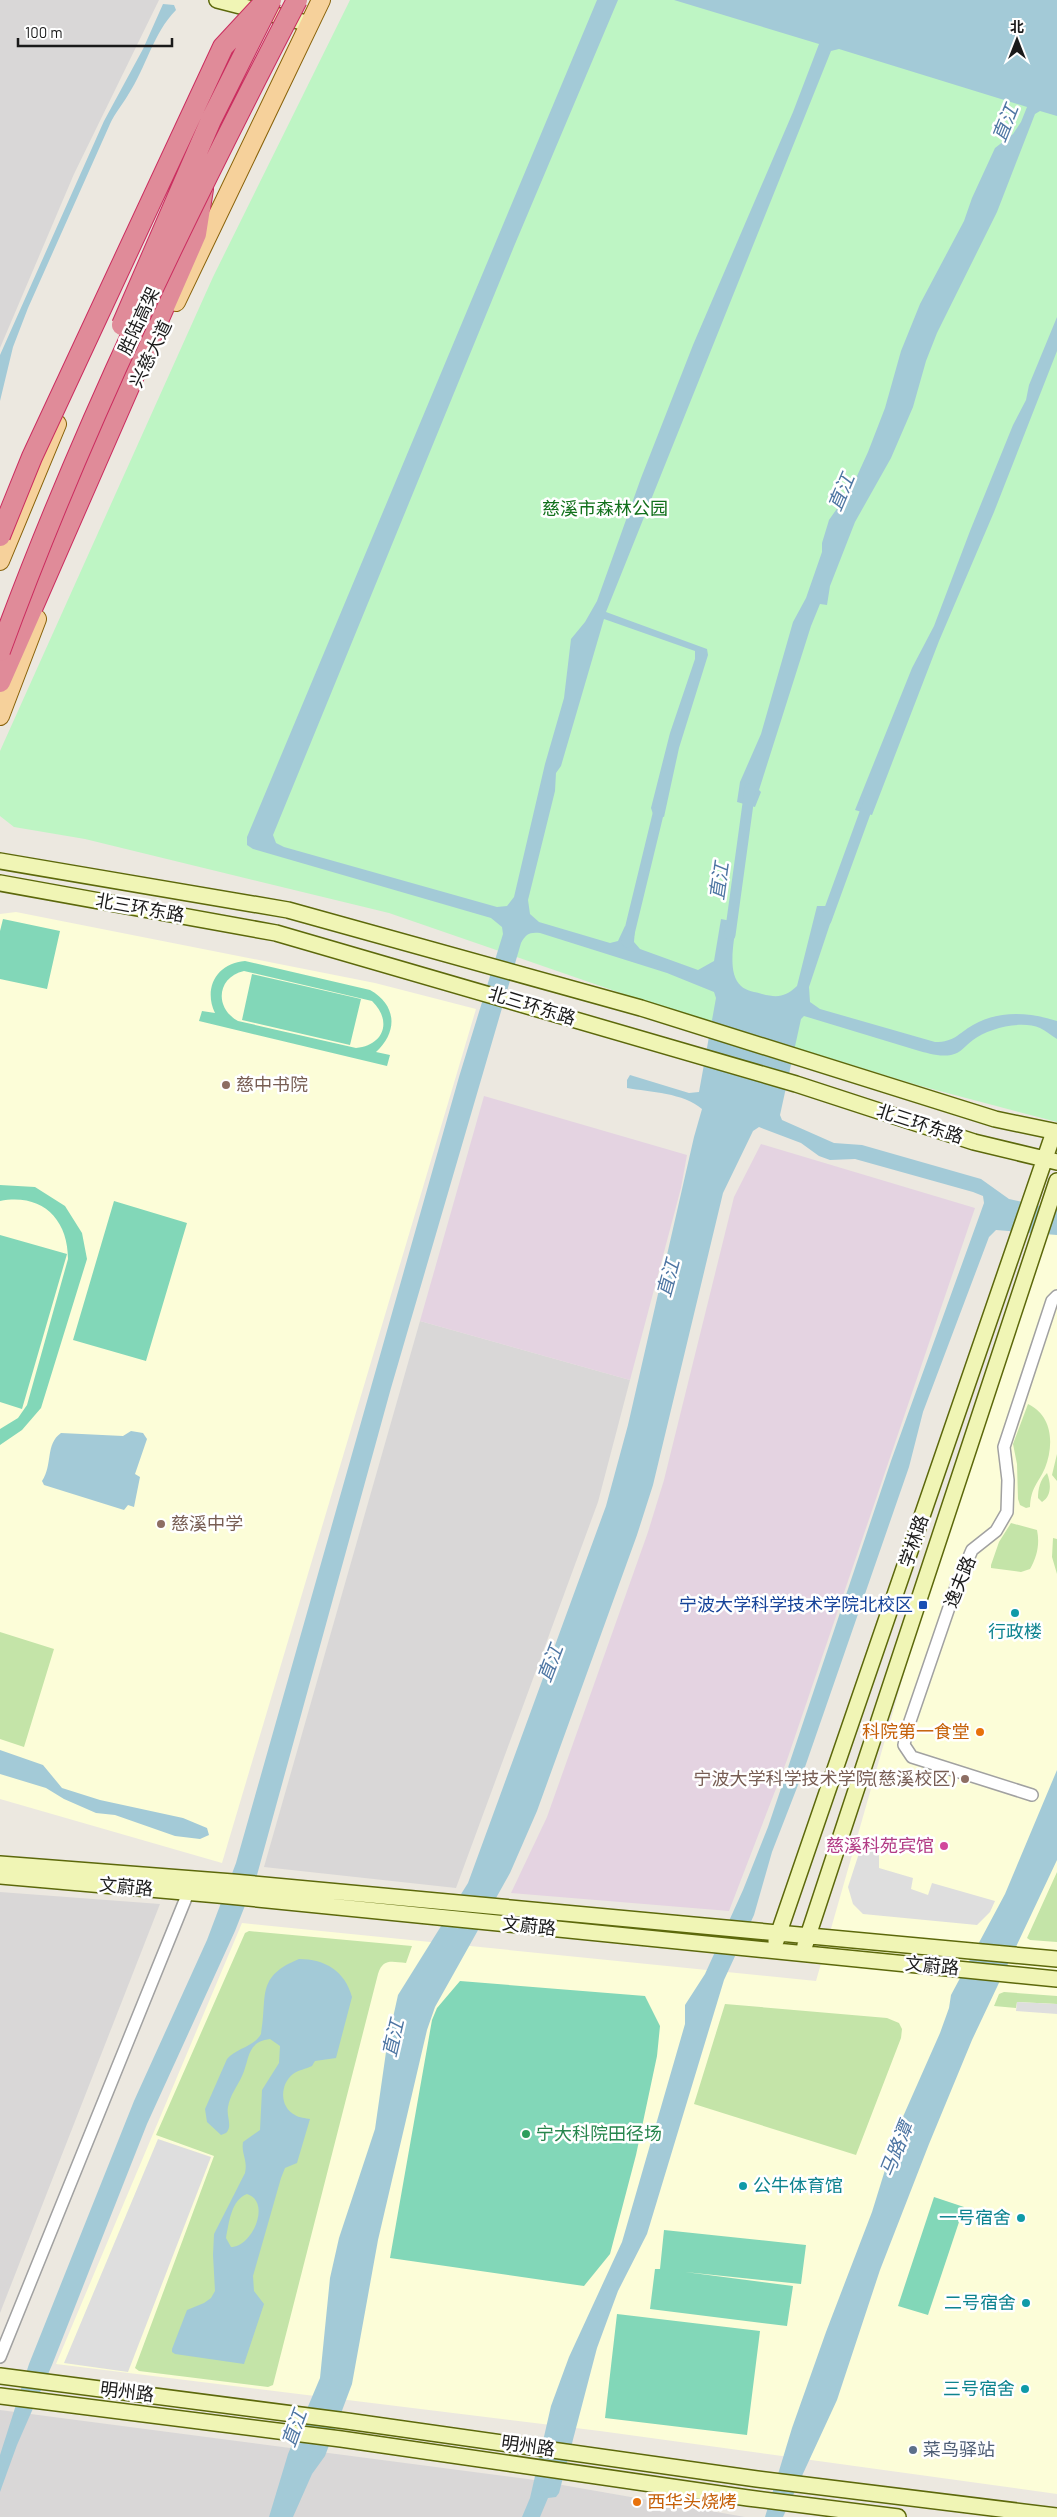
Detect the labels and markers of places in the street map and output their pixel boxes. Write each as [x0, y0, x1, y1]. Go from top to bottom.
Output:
place label: 慈中书院 [236, 1073, 308, 1095]
marker: 慈中书院 [220, 1079, 232, 1091]
place label: 慈溪中学 [171, 1512, 243, 1534]
marker: 慈溪中学 [155, 1518, 167, 1530]
place label: 宁波大学科学技术学院北校区 [679, 1593, 913, 1615]
marker: 宁波大学科学技术学院北校区 [917, 1599, 929, 1611]
marker: 行政楼 [1009, 1607, 1021, 1619]
place label: 行政楼 [988, 1620, 1042, 1642]
place label: 科院第一食堂 [862, 1720, 970, 1742]
marker: 科院第一食堂 [974, 1726, 986, 1738]
place label: 宁波大学科学技术学院(慈溪校区) [694, 1767, 955, 1789]
marker: 宁波大学科学技术学院(慈溪校区) [959, 1773, 971, 1785]
place label: 慈溪科苑宾馆 [826, 1834, 934, 1856]
marker: 慈溪科苑宾馆 [938, 1840, 950, 1852]
place label: 宁大科院田径场 [536, 2122, 662, 2144]
marker: 宁大科院田径场 [520, 2128, 532, 2140]
place label: 公牛体育馆 [753, 2174, 843, 2196]
marker: 公牛体育馆 [737, 2180, 749, 2192]
place label: 一号宿舍 [939, 2206, 1011, 2228]
marker: 一号宿舍 [1015, 2212, 1027, 2224]
place label: 二号宿舍 [944, 2291, 1016, 2313]
marker: 二号宿舍 [1020, 2297, 1032, 2309]
place label: 三号宿舍 [943, 2377, 1015, 2399]
marker: 三号宿舍 [1019, 2383, 1031, 2395]
place label: 菜鸟驿站 [923, 2438, 995, 2460]
marker: 菜鸟驿站 [907, 2444, 919, 2456]
place label: 西华头烧烤 [647, 2490, 737, 2512]
marker: 西华头烧烤 [631, 2496, 643, 2508]

